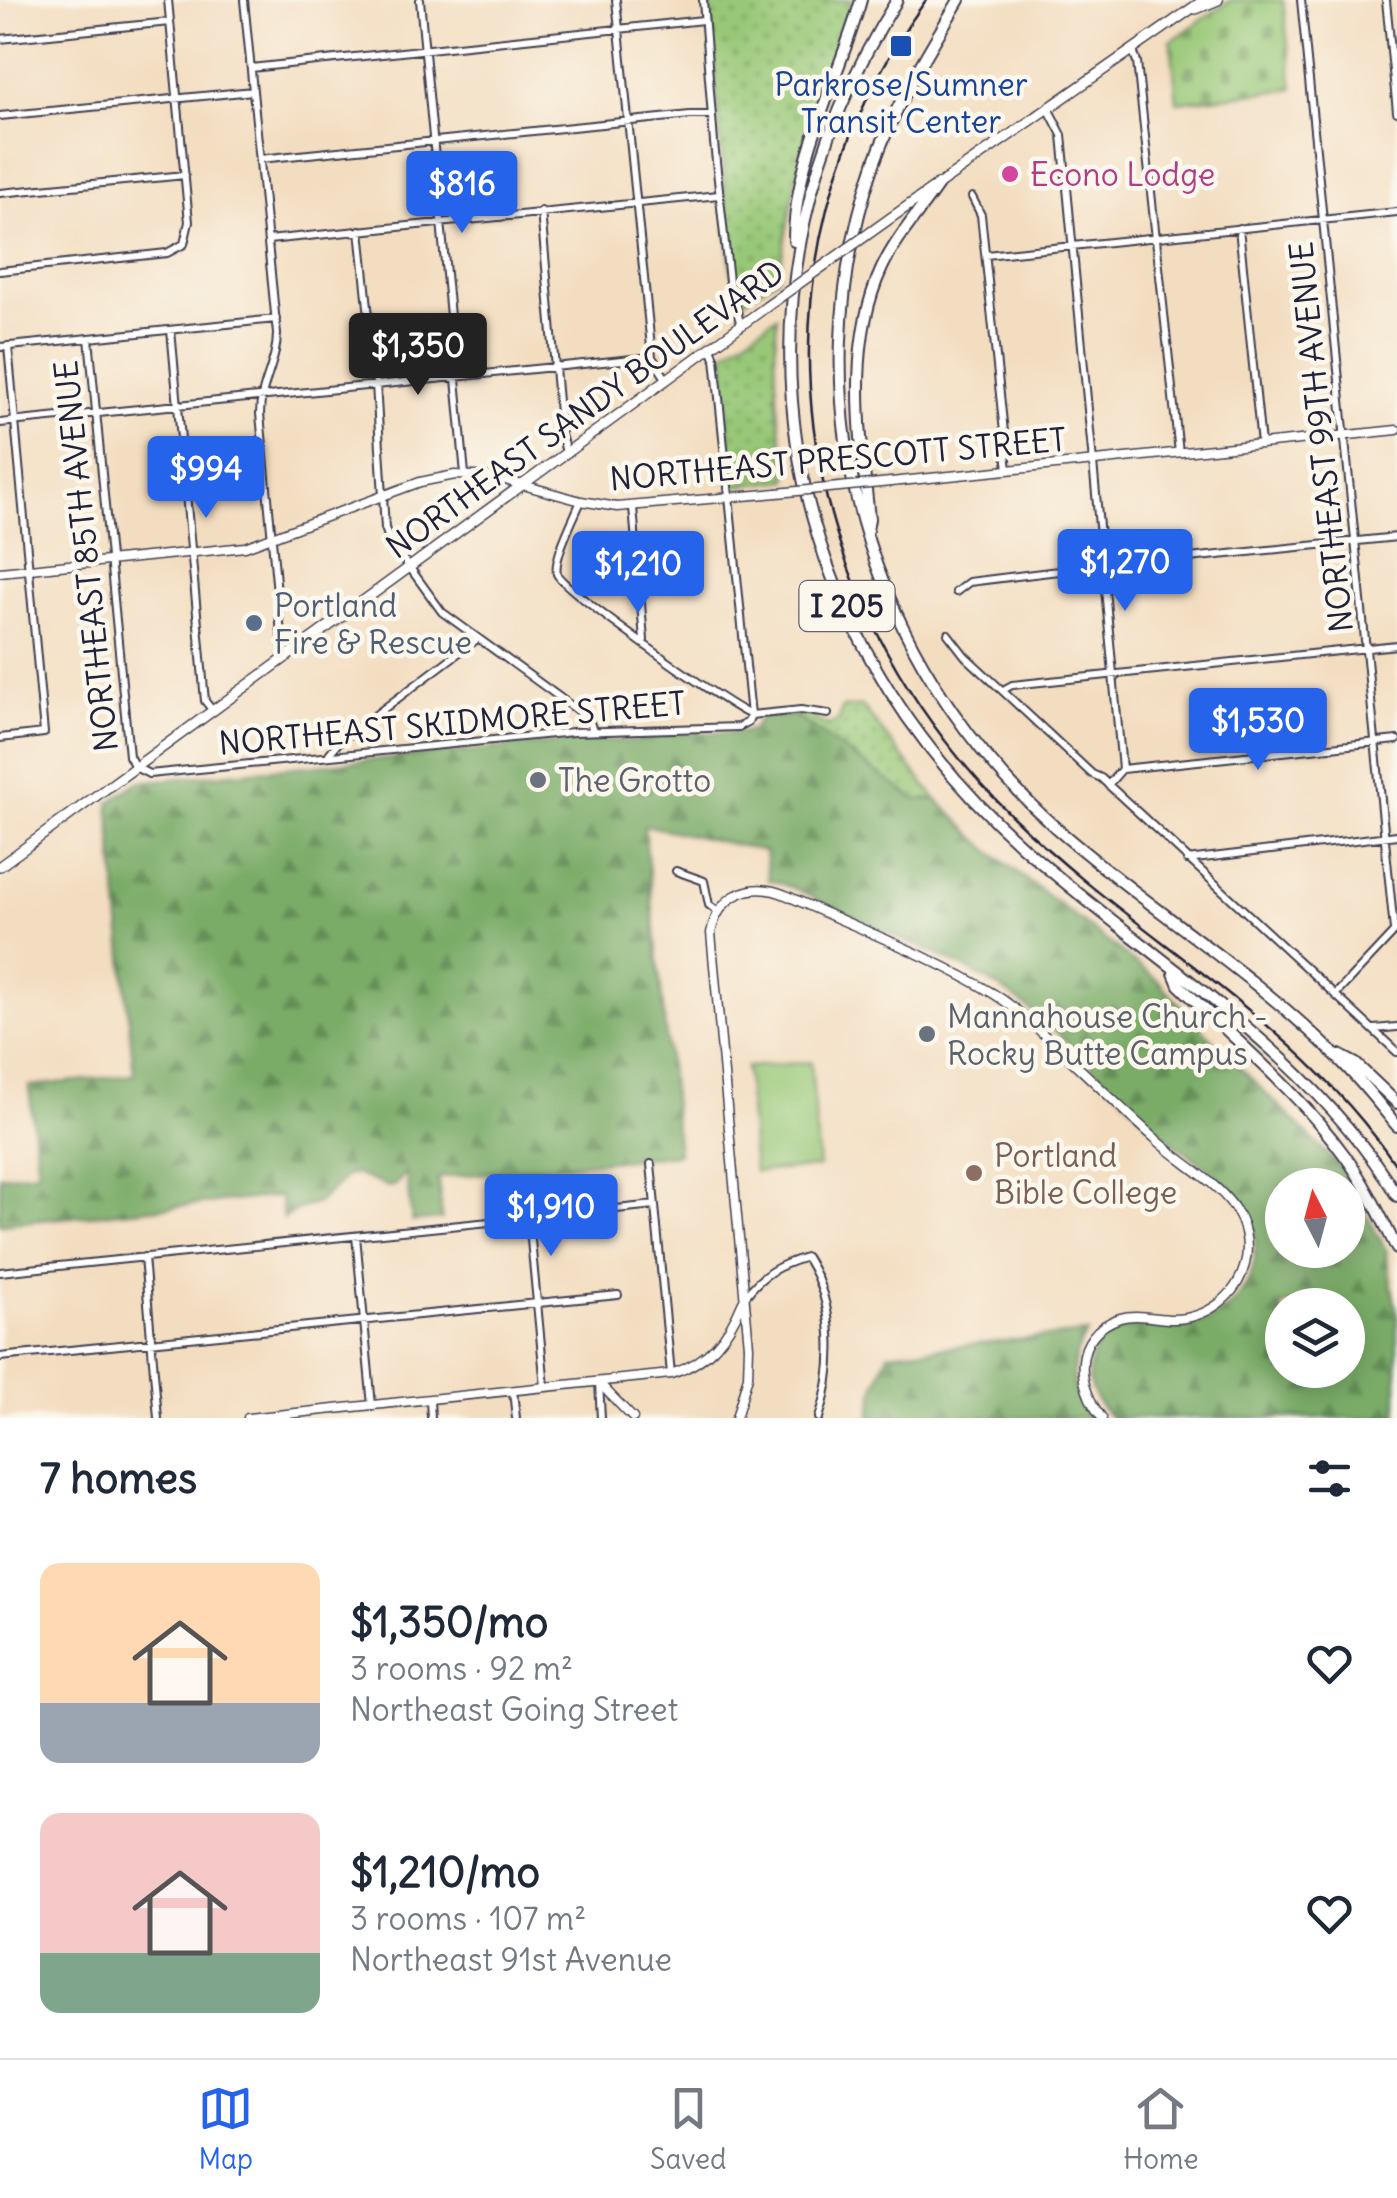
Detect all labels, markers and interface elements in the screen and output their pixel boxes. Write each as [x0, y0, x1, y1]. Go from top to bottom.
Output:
marker: Parkrose/Sumner Transit Center [888, 33, 914, 59]
place label: Parkrose/Sumner Transit Center [774, 64, 1028, 142]
pin: $816 [403, 151, 521, 236]
place label: Econo Lodge [1030, 154, 1215, 195]
text: $816 [428, 163, 496, 204]
marker: Econo Lodge [999, 163, 1021, 185]
street label: NORTHEAST 99TH AVENUE [1280, 240, 1362, 634]
street label: NORTHEAST SANDY BOULEVARD [378, 251, 792, 567]
pin: $1,350 [337, 313, 499, 398]
text: $1,350 [371, 325, 465, 366]
street label: NORTHEAST 85TH AVENUE [45, 358, 127, 754]
street label: NORTHEAST PRESCOTT STREET [608, 419, 1068, 499]
pin: $994 [147, 436, 265, 521]
text: $994 [169, 448, 243, 489]
pin: $1,270 [1044, 529, 1206, 614]
pin: $1,210 [557, 531, 719, 616]
text: $1,270 [1080, 541, 1170, 582]
text: $1,210 [594, 543, 682, 584]
road number: I 205 [800, 581, 894, 631]
place label: Portland Fire & Rescue [274, 585, 472, 663]
marker: Portland Fire & Rescue [243, 612, 265, 634]
street label: NORTHEAST SKIDMORE STREET [217, 682, 687, 764]
pin: $1,530 [1177, 688, 1339, 773]
text: $1,530 [1211, 700, 1305, 741]
place label: The Grotto [558, 760, 711, 801]
marker: The Grotto [527, 769, 549, 791]
place label: Mannahouse Church - Rocky Butte Campus [947, 996, 1268, 1074]
marker: Mannahouse Church - Rocky Butte Campus [916, 1023, 938, 1045]
place label: Portland Bible College [994, 1135, 1177, 1213]
marker: Portland Bible College [963, 1162, 985, 1184]
north arrow [1265, 1168, 1365, 1268]
map controls [1265, 1168, 1365, 1388]
pin: $1,910 [470, 1174, 632, 1259]
text: $1,910 [507, 1186, 595, 1227]
button: layers [1265, 1288, 1365, 1388]
icon: filters [1302, 1451, 1357, 1506]
text: 7 homes [40, 1452, 197, 1504]
text: $1,350/mo [350, 1596, 548, 1648]
icon: home [120, 1603, 240, 1723]
icon: heart [1302, 1636, 1357, 1691]
text: 3 rooms · 92 m² [350, 1648, 573, 1689]
text: Northeast Going Street [350, 1689, 678, 1730]
text: $1,210/mo [350, 1846, 540, 1898]
icon: home [120, 1853, 240, 1973]
icon: heart [1302, 1886, 1357, 1941]
text: 3 rooms · 107 m² [350, 1898, 586, 1939]
text: Northeast 91st Avenue [350, 1939, 672, 1980]
tab: Map [198, 2081, 253, 2177]
tab: Saved [650, 2081, 727, 2177]
tab: Home [1123, 2081, 1199, 2177]

